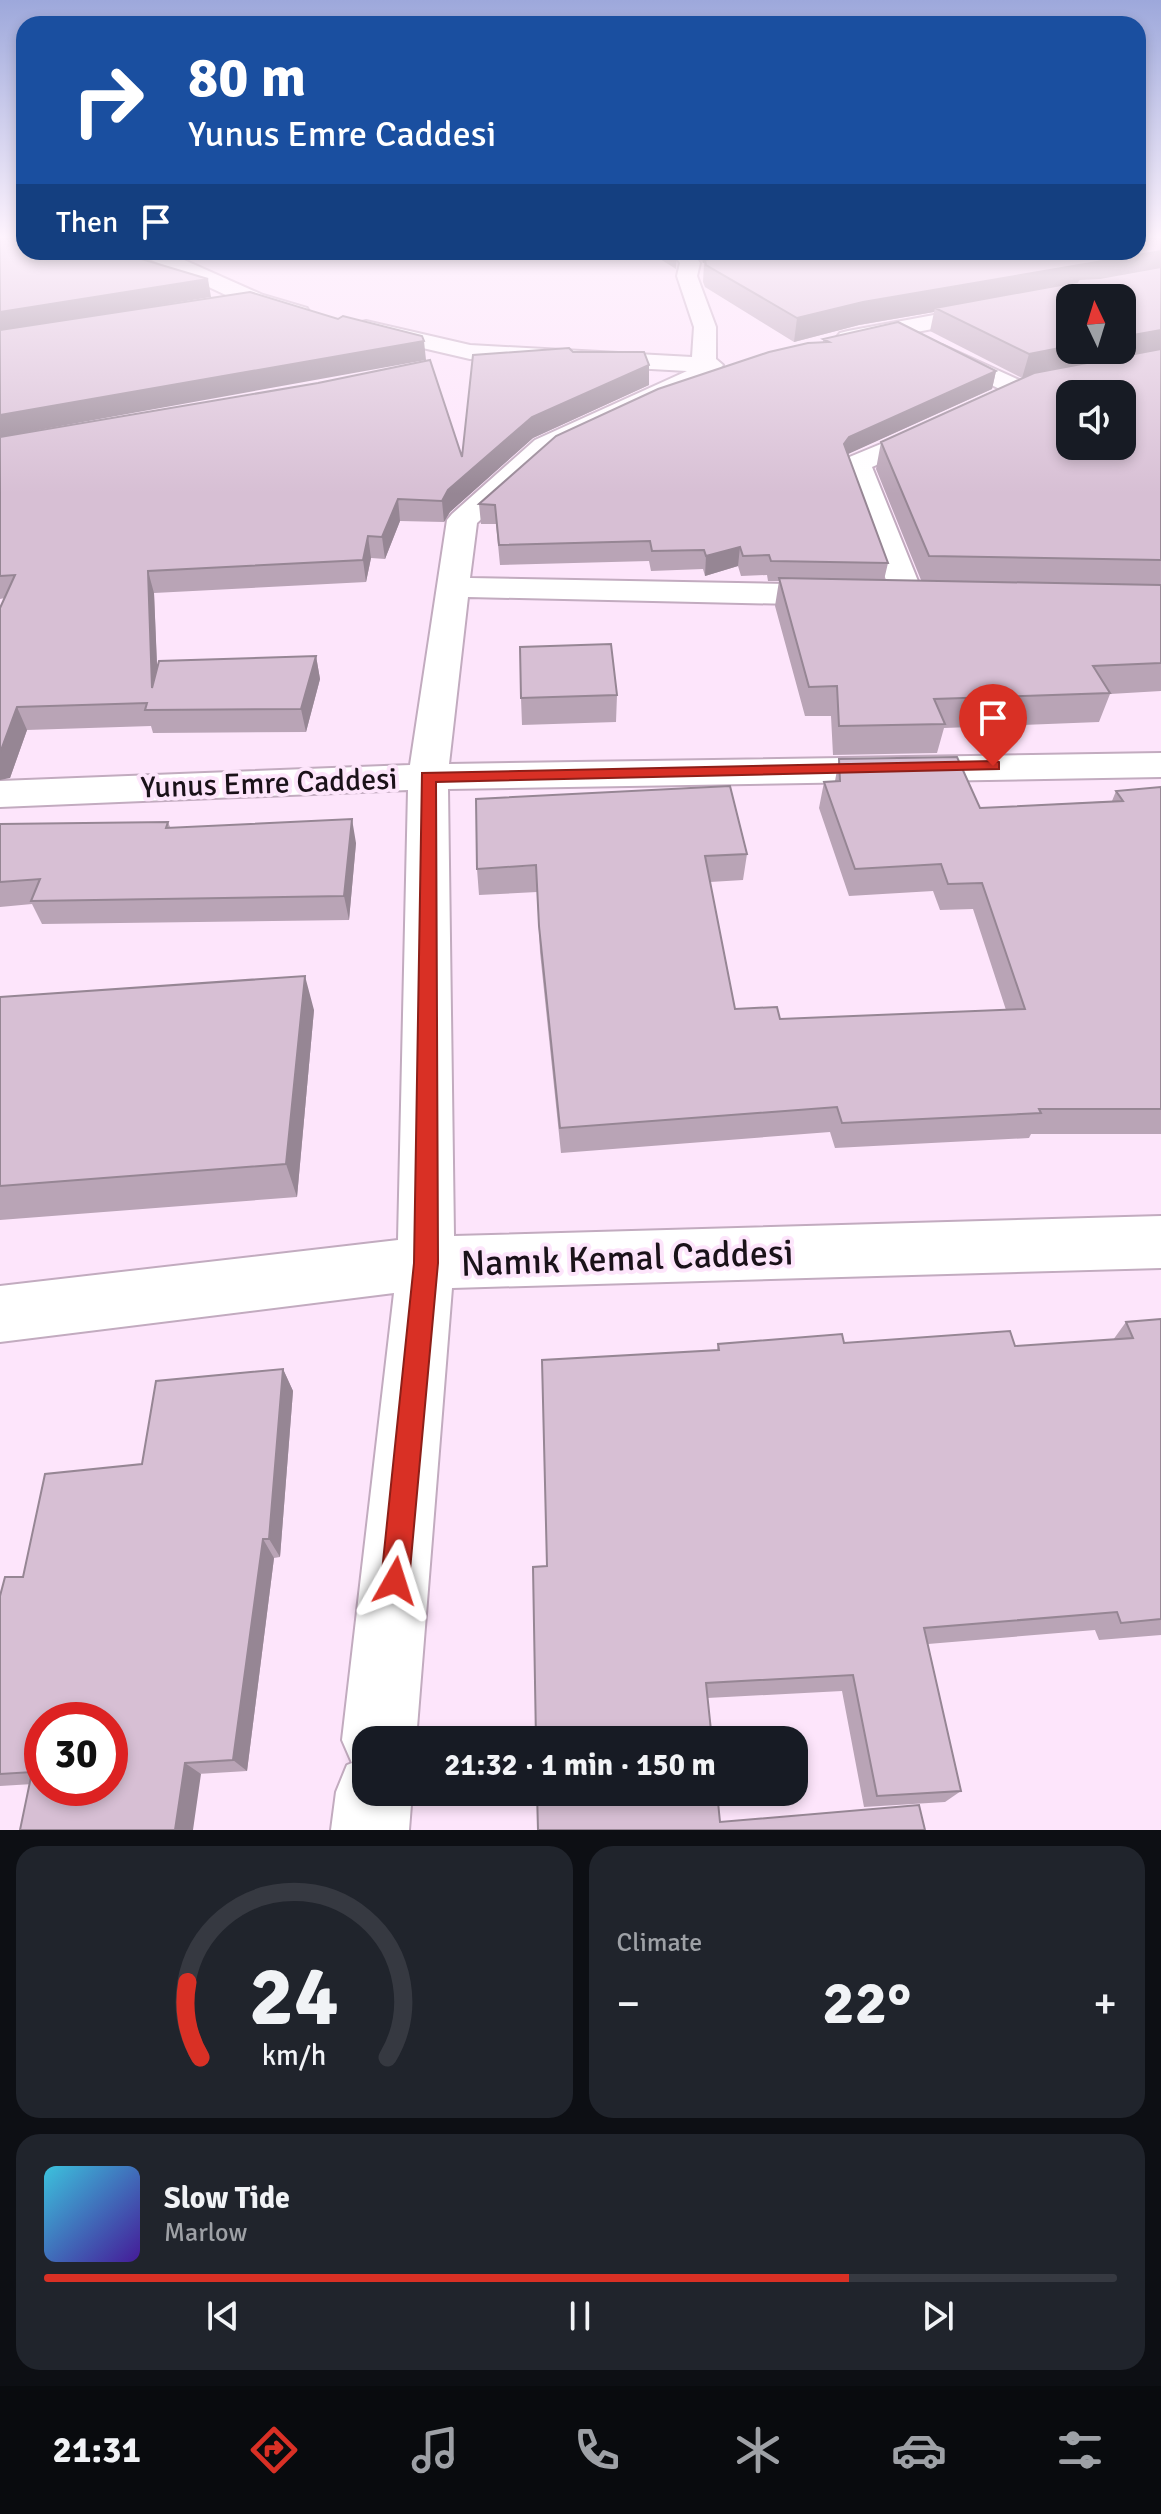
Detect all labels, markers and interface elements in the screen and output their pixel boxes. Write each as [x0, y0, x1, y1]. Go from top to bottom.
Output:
text: 80 m [188, 43, 306, 112]
icon: right [56, 48, 160, 152]
text: Yunus Emre Caddesi [188, 112, 496, 157]
icon: arrive [134, 200, 178, 244]
text: Then [56, 204, 118, 241]
north arrow [1056, 284, 1136, 364]
map controls [1056, 284, 1136, 460]
button: sound [1056, 380, 1136, 460]
pin [959, 684, 1027, 766]
icon: arrive [971, 696, 1015, 740]
street label: Yunus Emre Caddesi [140, 761, 398, 806]
street label: Namık Kemal Caddesi [460, 1230, 794, 1287]
position arrow [353, 1539, 437, 1623]
speed limit sign: 30 [24, 1702, 128, 1806]
text: 21:32 · 1 min · 150 m [444, 1747, 716, 1784]
text: Climate [617, 1927, 702, 1959]
text: 24 [249, 1946, 339, 2048]
text: 22° [822, 1967, 911, 2041]
text: − [617, 1977, 640, 2031]
text: + [1093, 1977, 1117, 2031]
text: km/h [262, 2038, 327, 2073]
text: Slow Tide [164, 2180, 290, 2217]
text: Marlow [164, 2217, 247, 2249]
icon: previous [201, 2294, 245, 2338]
icon: pause [558, 2294, 602, 2338]
icon: next [916, 2294, 960, 2338]
icon: directions [246, 2422, 302, 2478]
icon: music [407, 2422, 463, 2478]
icon: phone [569, 2422, 625, 2478]
icon: climate [730, 2422, 786, 2478]
icon: car [891, 2422, 947, 2478]
icon: filters [1052, 2422, 1108, 2478]
text: 21:31 [53, 2428, 141, 2473]

